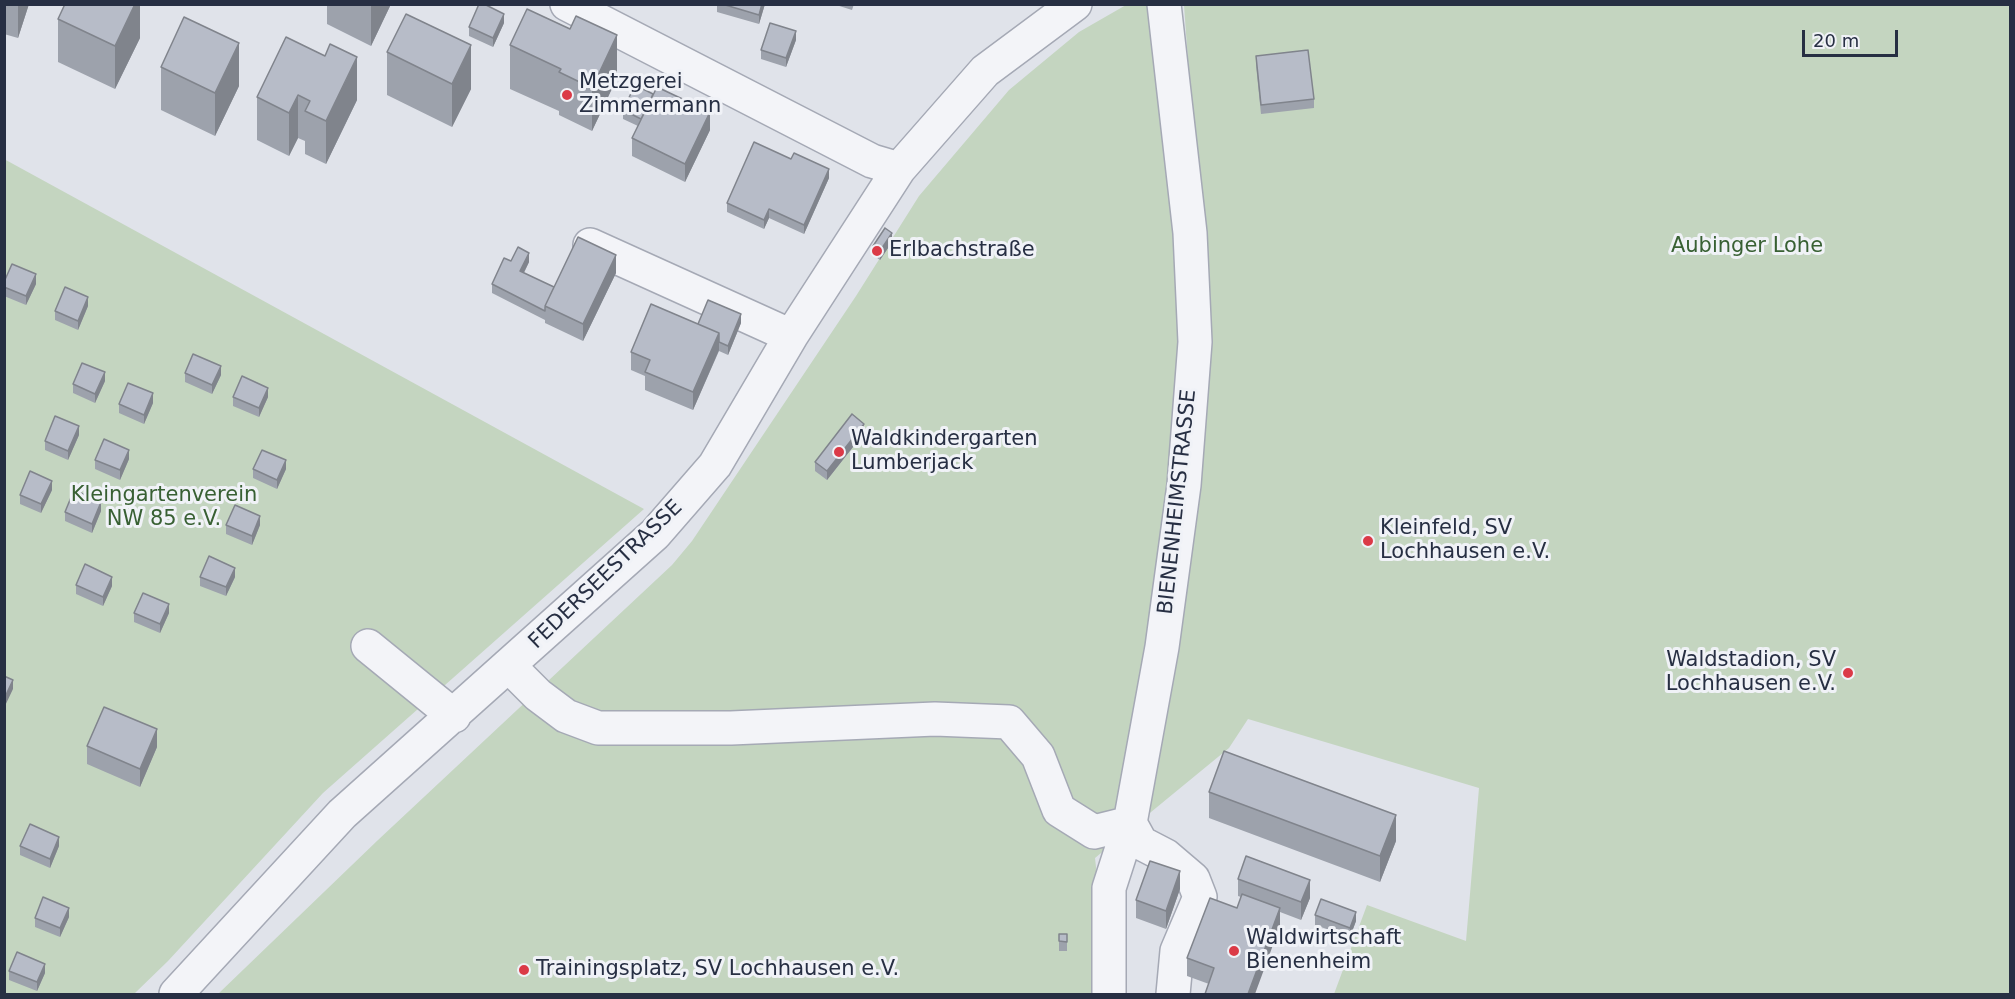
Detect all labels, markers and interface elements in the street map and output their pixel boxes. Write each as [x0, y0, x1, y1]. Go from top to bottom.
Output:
scale bar [1805, 18, 1901, 56]
text: 20 m [1813, 30, 1859, 51]
place label: Metzgerei Zimmermann [579, 70, 721, 120]
marker: Metzgerei Zimmermann [560, 88, 574, 102]
park label: Aubinger Lohe [1671, 234, 1823, 260]
place label: Erlbachstraße [889, 238, 1035, 264]
marker: Erlbachstraße [870, 244, 884, 258]
street label: BIENENHEIMSTRASSE [1154, 388, 1202, 616]
place label: Waldkindergarten Lumberjack [851, 427, 1038, 477]
marker: Waldkindergarten Lumberjack [832, 445, 846, 459]
park label: Kleingartenverein NW 85 e.V. [71, 483, 257, 533]
street label: FEDERSEESTRASSE [524, 495, 688, 655]
place label: Kleinfeld, SV Lochhausen e.V. [1380, 516, 1550, 566]
marker: Kleinfeld, SV Lochhausen e.V. [1361, 534, 1375, 548]
place label: Waldstadion, SV Lochhausen e.V. [1666, 648, 1836, 698]
marker: Waldstadion, SV Lochhausen e.V. [1841, 666, 1855, 680]
place label: Waldwirtschaft Bienenheim [1246, 926, 1401, 976]
marker: Waldwirtschaft Bienenheim [1227, 944, 1241, 958]
place label: Trainingsplatz, SV Lochhausen e.V. [536, 957, 899, 983]
marker: Trainingsplatz, SV Lochhausen e.V. [517, 963, 531, 977]

